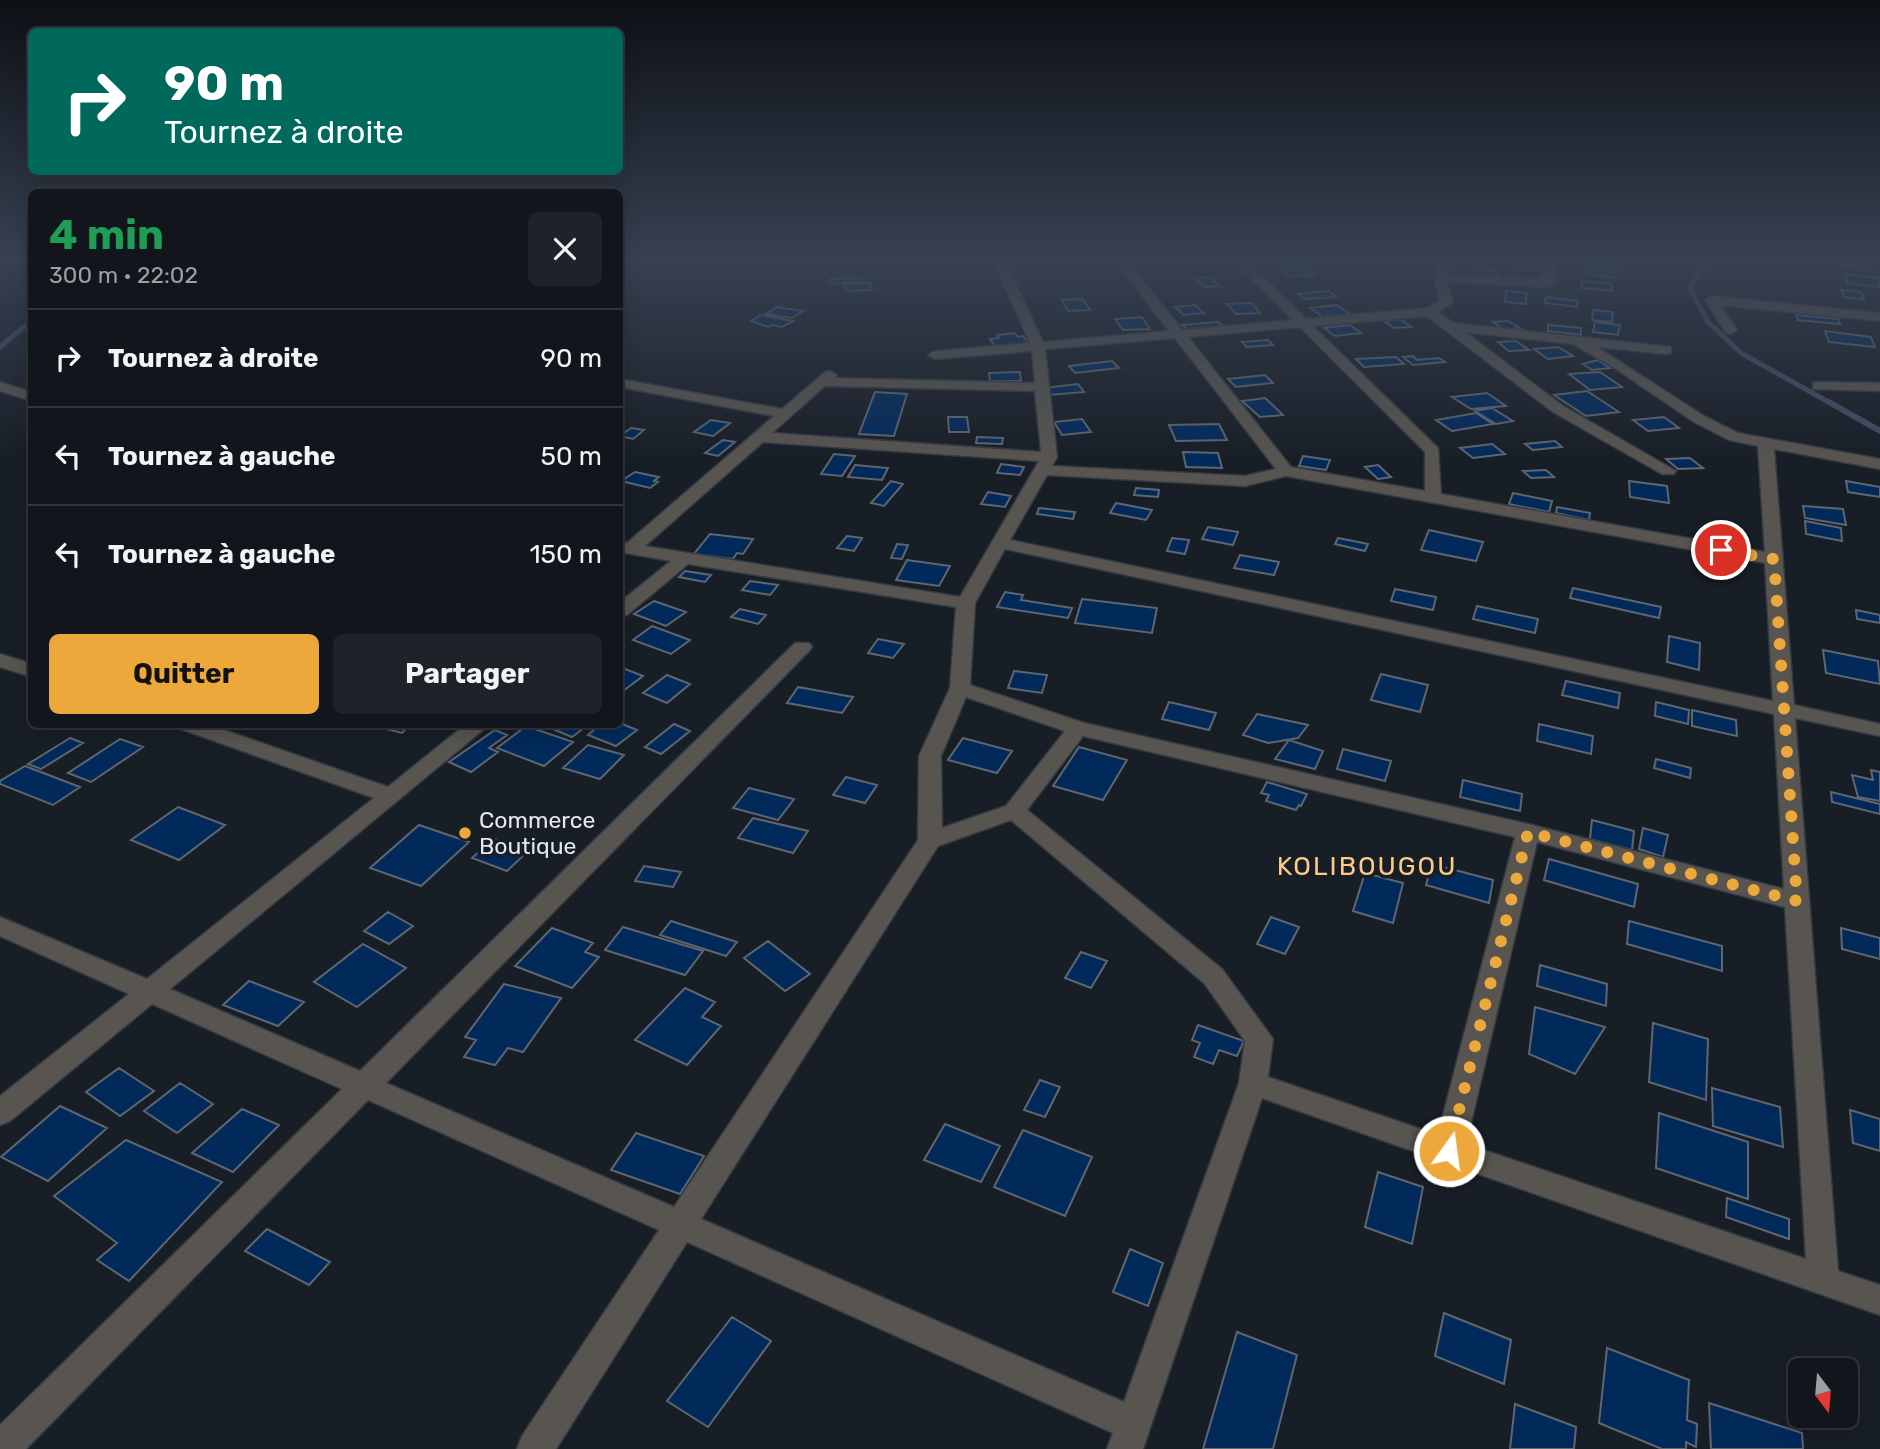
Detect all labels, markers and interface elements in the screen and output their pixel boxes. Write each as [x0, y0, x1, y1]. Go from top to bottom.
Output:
text: 90 m [164, 54, 284, 112]
icon: right [49, 56, 140, 147]
text: Tournez à droite [164, 113, 404, 151]
text: 4 min [49, 210, 164, 260]
button: close [528, 212, 602, 286]
text: 300 m · 22:02 [49, 261, 198, 289]
icon: right [49, 339, 87, 377]
text: Tournez à droite [108, 343, 318, 374]
text: 90 m [541, 343, 602, 374]
icon: left [49, 437, 87, 475]
text: Tournez à gauche [108, 441, 336, 472]
text: 50 m [541, 441, 602, 472]
pin [1691, 520, 1751, 580]
icon: arrive [1702, 531, 1740, 569]
icon: left [49, 535, 87, 573]
text: Tournez à gauche [108, 539, 336, 570]
text: 150 m [529, 539, 602, 570]
button: Quitter [49, 634, 319, 714]
button: Partager [333, 634, 602, 714]
place label: Commerce Boutique [479, 806, 595, 860]
marker: Commerce Boutique [457, 825, 473, 841]
district label: KOLIBOUGOU [1277, 851, 1457, 882]
position arrow [1412, 1114, 1486, 1188]
north arrow [1788, 1358, 1858, 1428]
map controls [1788, 1358, 1858, 1428]

